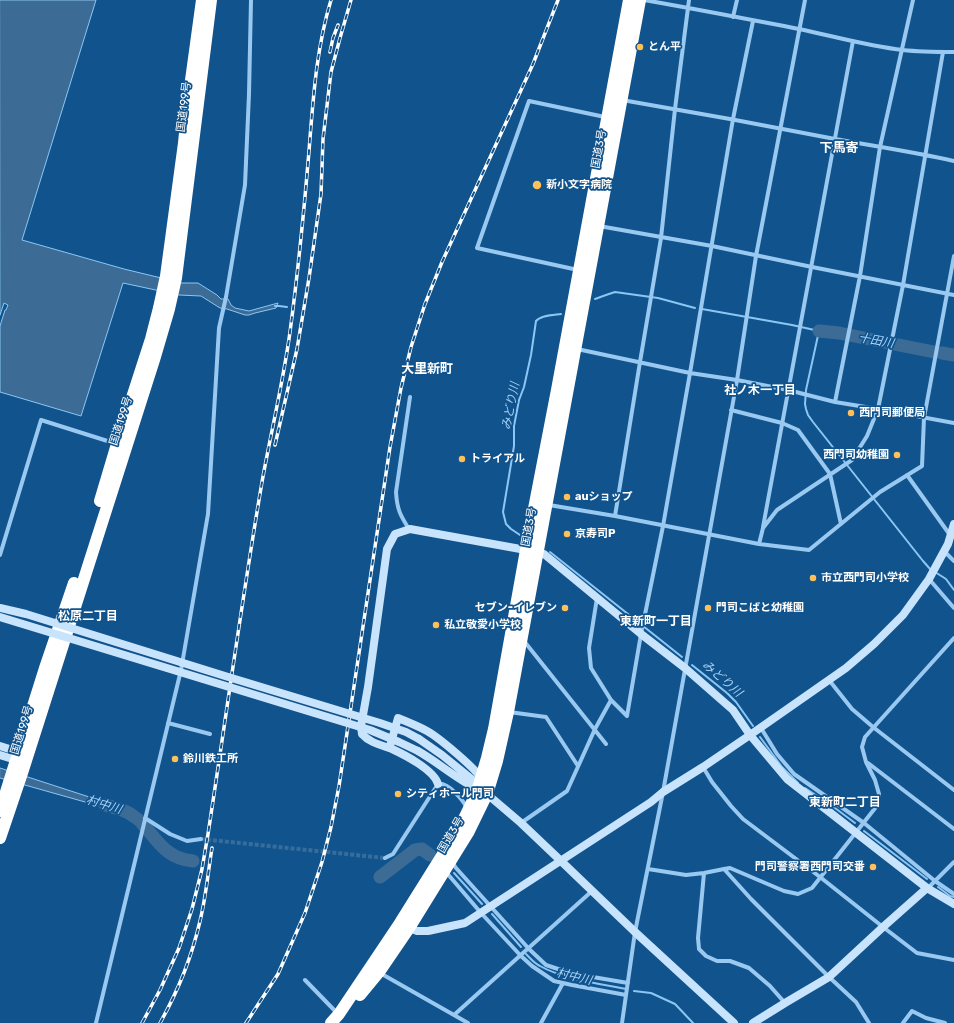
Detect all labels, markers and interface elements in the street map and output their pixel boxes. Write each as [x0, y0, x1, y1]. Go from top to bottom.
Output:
place label: とん平 [648, 40, 681, 54]
marker: とん平 [635, 42, 645, 52]
street label: 国道199号 [174, 81, 194, 133]
street label: 国道3号 [589, 128, 609, 170]
district label: 下馬寄 [820, 140, 858, 156]
place label: 新小文字病院 [546, 178, 612, 192]
marker: 新小文字病院 [531, 179, 543, 191]
water label: 十田川 [857, 331, 895, 351]
district label: 大里新町 [401, 361, 453, 377]
water label: みどり川 [499, 381, 523, 431]
district label: 社ノ木一丁目 [724, 384, 796, 398]
street label: 国道199号 [107, 395, 135, 447]
place label: 西門司郵便局 [859, 406, 925, 420]
marker: 西門司郵便局 [846, 408, 856, 418]
place label: 西門司幼稚園 [823, 448, 889, 462]
marker: 西門司幼稚園 [892, 450, 902, 460]
place label: トライアル [470, 452, 525, 466]
marker: トライアル [457, 454, 467, 464]
place label: auショップ [575, 490, 633, 504]
marker: auショップ [562, 492, 572, 502]
street label: 国道3号 [519, 506, 539, 548]
place label: 京寿司P [575, 527, 615, 541]
marker: 京寿司P [562, 529, 572, 539]
place label: 市立西門司小学校 [821, 571, 909, 585]
marker: 市立西門司小学校 [808, 573, 818, 583]
place label: セブン-イレブン [475, 601, 557, 615]
place label: 門司こばと幼稚園 [716, 601, 804, 615]
marker: セブン-イレブン [560, 603, 570, 613]
marker: 門司こばと幼稚園 [703, 603, 713, 613]
district label: 松原二丁目 [58, 610, 118, 624]
district label: 東新町一丁目 [620, 615, 692, 629]
place label: 私立敬愛小学校 [444, 618, 521, 632]
marker: 私立敬愛小学校 [431, 620, 441, 630]
water label: みどり川 [699, 658, 745, 700]
street label: 国道199号 [8, 704, 36, 756]
place label: 鈴川鉄工所 [183, 752, 238, 766]
marker: 鈴川鉄工所 [170, 754, 180, 764]
place label: シティホール門司 [406, 787, 494, 801]
marker: シティホール門司 [393, 789, 403, 799]
water label: 村中川 [85, 793, 123, 817]
district label: 東新町二丁目 [809, 796, 881, 810]
street label: 国道3号 [435, 815, 467, 855]
place label: 門司警察署西門司交番 [755, 860, 865, 874]
marker: 門司警察署西門司交番 [868, 862, 878, 872]
water label: 村中川 [555, 966, 593, 988]

